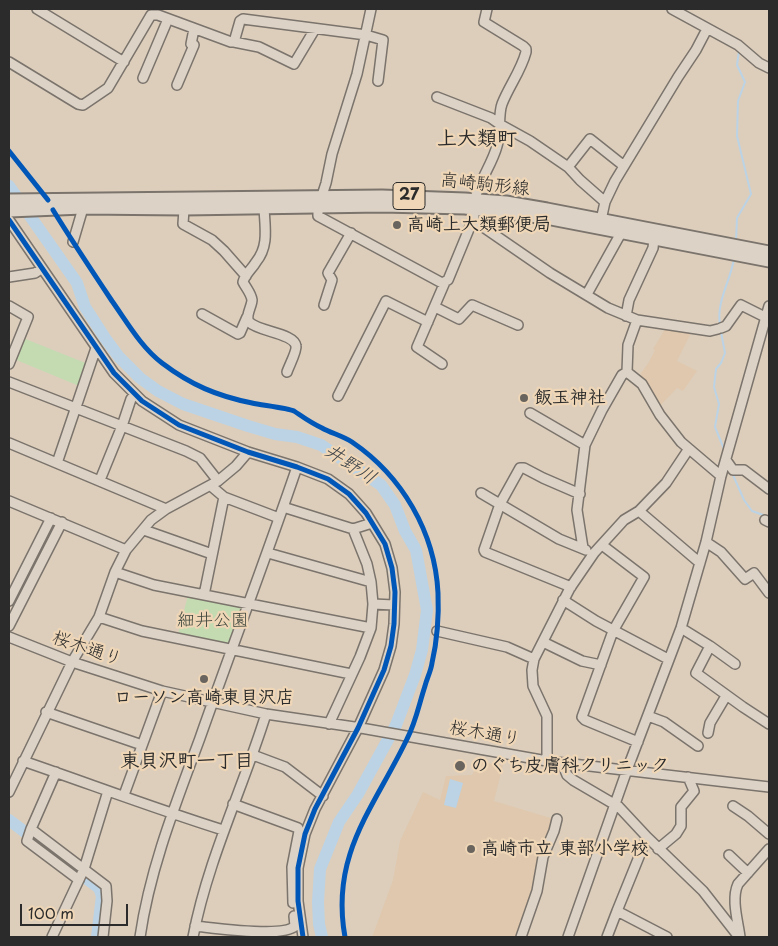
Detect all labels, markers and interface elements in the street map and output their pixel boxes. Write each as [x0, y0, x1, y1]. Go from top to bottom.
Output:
district label: 上大類町 [437, 127, 517, 151]
street label: 高崎駒形線 [439, 170, 531, 200]
road number: 27 [393, 182, 425, 210]
place label: 高崎上大類郵便局 [407, 214, 551, 236]
marker: 高崎上大類郵便局 [391, 219, 403, 231]
place label: 飯玉神社 [534, 387, 606, 409]
marker: 飯玉神社 [518, 392, 530, 404]
water label: 井野川 [320, 440, 380, 490]
park label: 細井公園 [177, 610, 249, 632]
street label: 桜木通り [49, 627, 125, 671]
marker: ローソン高崎東貝沢店 [198, 673, 210, 685]
place label: ローソン高崎東貝沢店 [114, 687, 294, 709]
street label: 桜木通り [448, 717, 522, 751]
district label: 東貝沢町一丁目 [121, 751, 253, 773]
place label: のぐち皮膚科クリニック [471, 755, 669, 777]
marker: のぐち皮膚科クリニック [453, 759, 467, 773]
place label: 高崎市立 東部小学校 [481, 838, 649, 860]
marker: 高崎市立 東部小学校 [465, 843, 477, 855]
scale bar [22, 894, 130, 926]
text: 100 m [28, 901, 74, 924]

